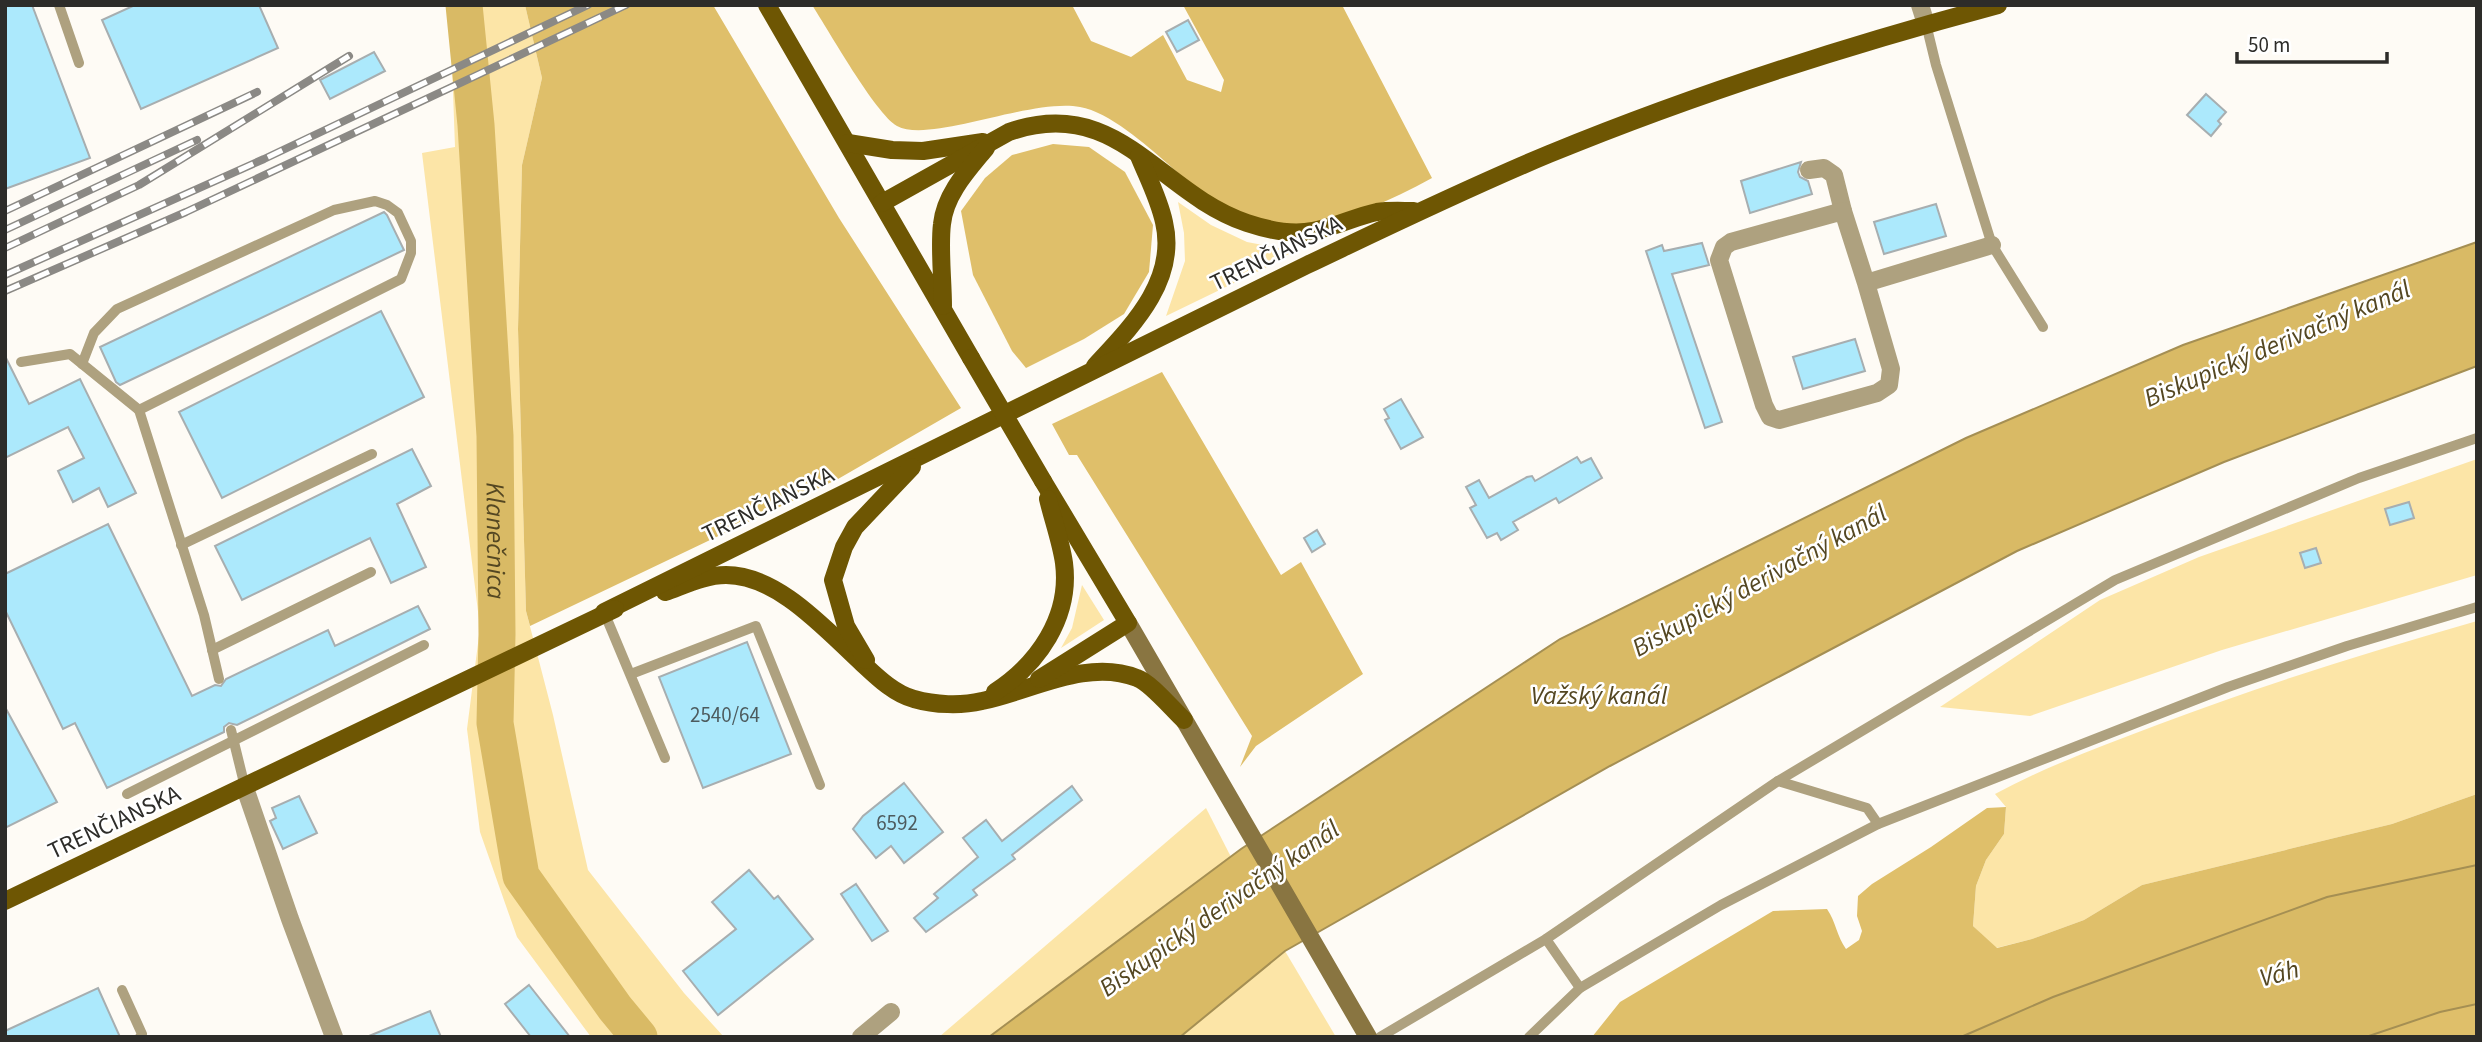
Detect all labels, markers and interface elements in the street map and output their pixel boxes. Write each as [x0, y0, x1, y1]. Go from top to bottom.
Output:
scale bar [2237, 21, 2388, 65]
text: 50 m [2248, 30, 2290, 60]
street label: TRENČIANSKA [1204, 206, 1348, 300]
water label: Biskupický derivačný kanál [2138, 270, 2417, 416]
street label: TRENČIANSKA [696, 457, 840, 551]
water label: Klanečnica [476, 482, 515, 600]
water label: Biskupický derivačný kanál [1625, 495, 1894, 666]
water label: Važský kanál [1531, 677, 1668, 714]
house number: 2540/64 [690, 700, 760, 730]
street label: TRENČIANSKA [42, 776, 186, 868]
house number: 6592 [876, 808, 918, 838]
water label: Biskupický derivačný kanál [1091, 811, 1348, 1006]
water label: Váh [2255, 950, 2303, 996]

